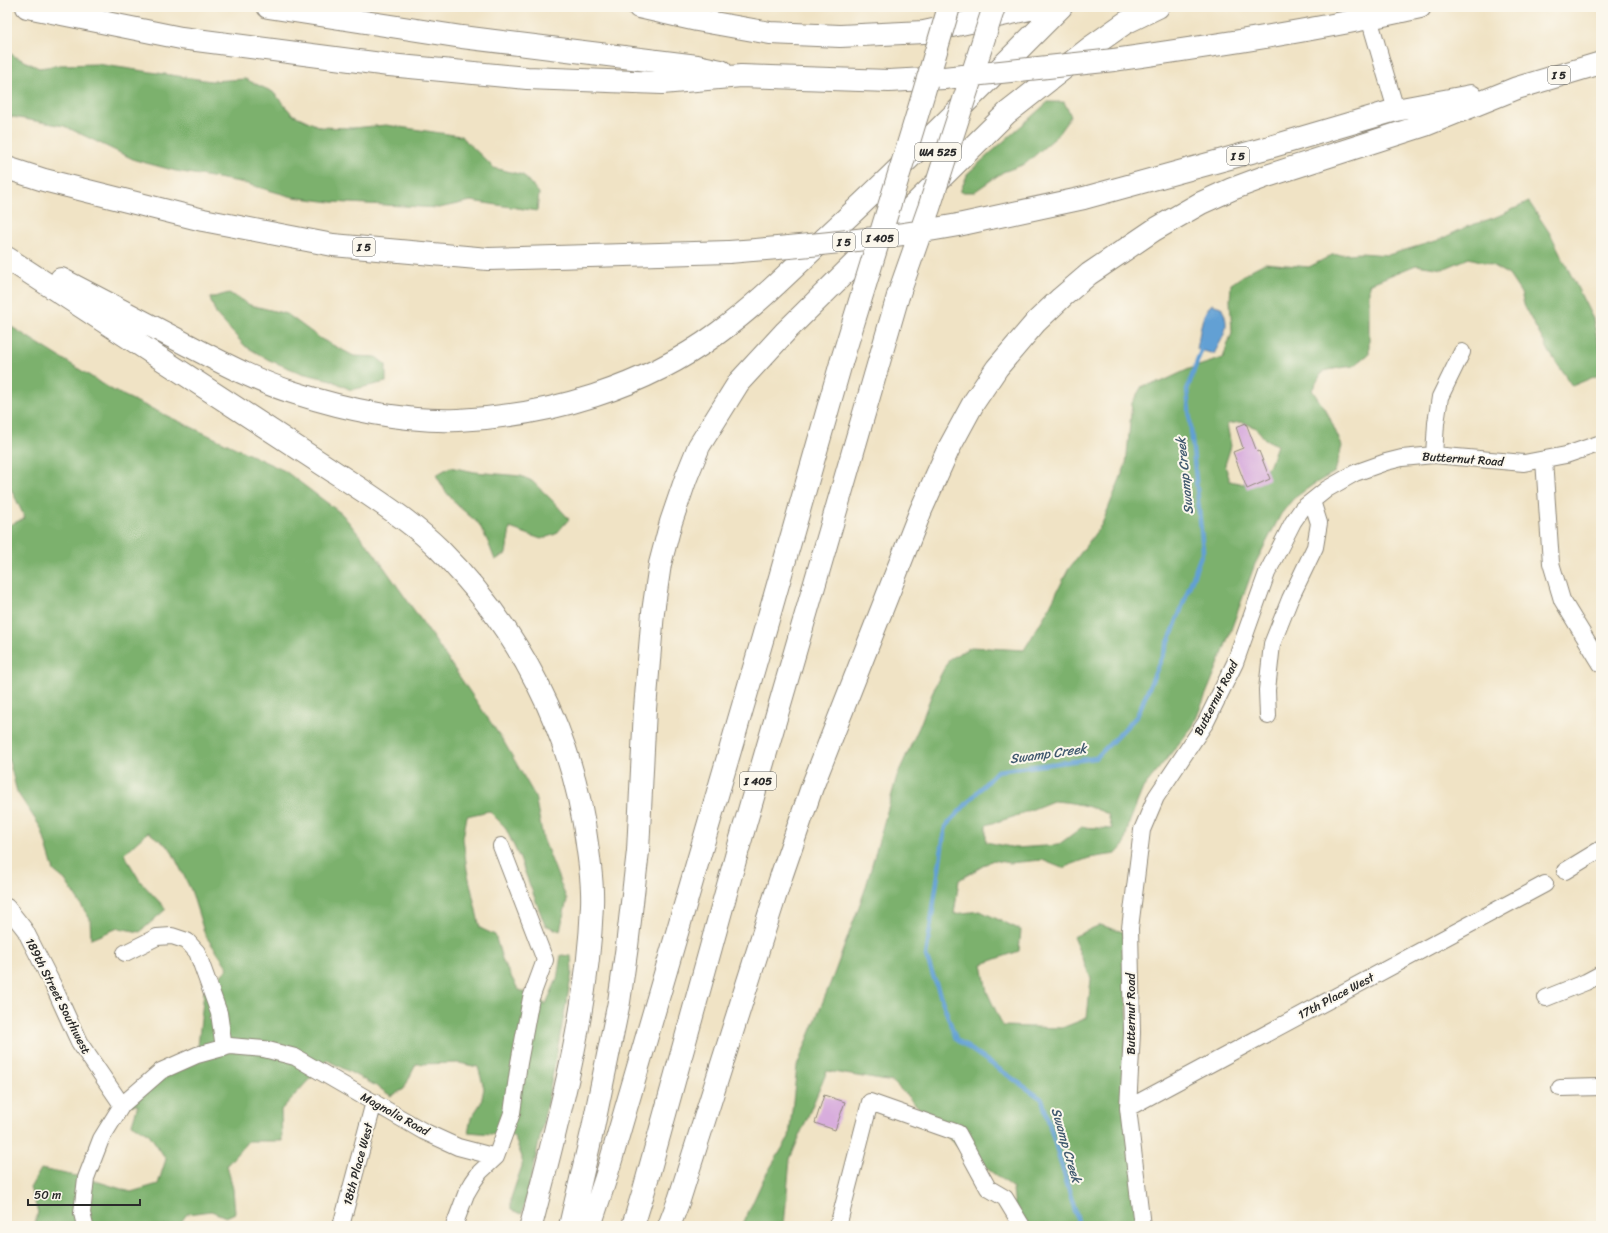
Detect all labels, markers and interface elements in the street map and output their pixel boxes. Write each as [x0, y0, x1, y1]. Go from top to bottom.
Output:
road number: I 5 [1548, 66, 1570, 84]
road number: WA 525 [915, 143, 961, 161]
road number: I 5 [1227, 147, 1249, 165]
road number: I 405 [862, 229, 898, 247]
road number: I 5 [833, 233, 855, 251]
road number: I 5 [353, 238, 375, 256]
water label: Swamp Creek [1169, 434, 1200, 516]
street label: Butternut Road [1422, 445, 1506, 473]
street label: Butternut Road [1188, 655, 1245, 739]
water label: Swamp Creek [1008, 736, 1090, 770]
road number: I 405 [740, 772, 776, 790]
street label: 189th Street Southwest [19, 934, 97, 1058]
street label: 17th Place West [1294, 966, 1379, 1025]
street label: Butternut Road [1120, 972, 1142, 1055]
street label: Magnolia Road [356, 1086, 435, 1143]
water label: Swamp Creek [1045, 1105, 1089, 1187]
street label: 18th Place West [336, 1119, 380, 1208]
scale bar [28, 1181, 140, 1207]
text: 50 m [34, 1184, 61, 1206]

